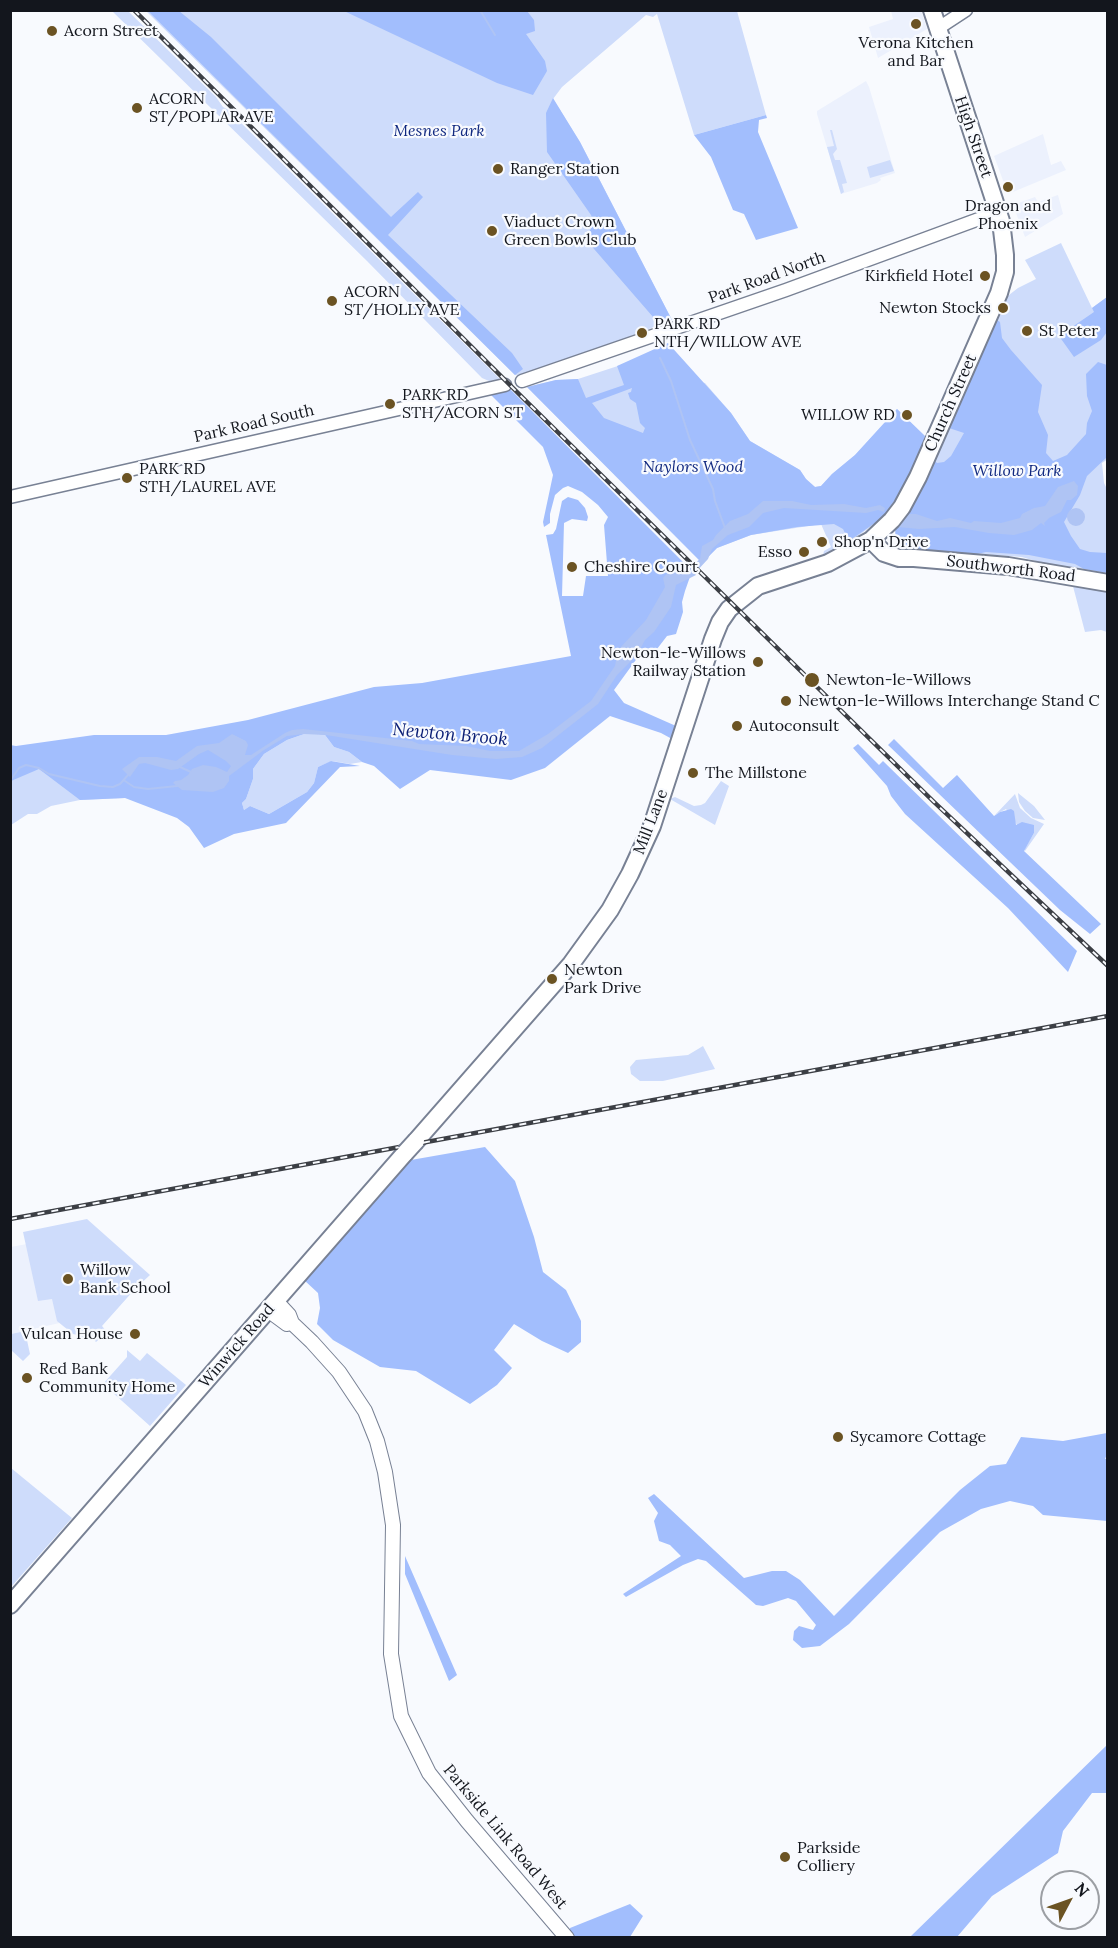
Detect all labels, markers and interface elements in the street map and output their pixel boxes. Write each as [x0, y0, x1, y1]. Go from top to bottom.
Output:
marker: Verona Kitchen and Bar [909, 17, 923, 31]
place label: Acorn Street [64, 21, 158, 41]
marker: Acorn Street [45, 24, 59, 38]
place label: Verona Kitchen and Bar [858, 33, 974, 71]
place label: ACORN ST/POPLAR AVE [149, 89, 274, 127]
street label: High Street [950, 94, 996, 180]
marker: ACORN ST/POPLAR AVE [130, 101, 144, 115]
park label: Mesnes Park [393, 121, 485, 141]
place label: Ranger Station [510, 159, 620, 179]
marker: Ranger Station [491, 162, 505, 176]
marker: Dragon and Phoenix [1001, 180, 1015, 194]
place label: Dragon and Phoenix [965, 196, 1051, 234]
place label: Viaduct Crown Green Bowls Club [504, 212, 637, 250]
marker: Viaduct Crown Green Bowls Club [485, 224, 499, 238]
street label: Park Road North [706, 248, 828, 308]
place label: Kirkfield Hotel [865, 266, 973, 286]
marker: Kirkfield Hotel [978, 269, 992, 283]
place label: ACORN ST/HOLLY AVE [344, 282, 459, 320]
marker: ACORN ST/HOLLY AVE [325, 294, 339, 308]
place label: Newton Stocks [879, 298, 991, 318]
marker: Newton Stocks [996, 301, 1010, 315]
place label: PARK RD NTH/WILLOW AVE [654, 314, 801, 352]
place label: St Peter [1039, 321, 1098, 341]
marker: St Peter [1020, 324, 1034, 338]
marker: PARK RD NTH/WILLOW AVE [635, 326, 649, 340]
street label: Church Street [921, 351, 981, 455]
place label: PARK RD STH/ACORN ST [402, 385, 523, 423]
marker: PARK RD STH/ACORN ST [383, 397, 397, 411]
street label: Park Road South [192, 401, 316, 447]
place label: WILLOW RD [801, 405, 895, 425]
marker: WILLOW RD [900, 408, 914, 422]
park label: Naylors Wood [643, 457, 743, 477]
place label: PARK RD STH/LAUREL AVE [139, 459, 276, 497]
park label: Willow Park [973, 461, 1061, 481]
marker: PARK RD STH/LAUREL AVE [120, 471, 134, 485]
place label: Shop'n Drive [834, 532, 929, 552]
marker: Shop'n Drive [815, 535, 829, 549]
place label: Esso [758, 542, 792, 562]
marker: Esso [797, 545, 811, 559]
street label: Southworth Road [945, 552, 1077, 586]
place label: Cheshire Court [584, 557, 698, 577]
marker: Cheshire Court [565, 560, 579, 574]
place label: Newton-le-Willows Railway Station [601, 643, 746, 681]
marker: Newton-le-Willows Railway Station [751, 655, 765, 669]
place label: Newton-le-Willows [826, 670, 971, 690]
marker: Newton-le-Willows [803, 671, 821, 689]
place label: Newton-le-Willows Interchange Stand C [798, 691, 1100, 711]
marker: Newton-le-Willows Interchange Stand C [779, 694, 793, 708]
place label: Autoconsult [749, 716, 839, 736]
water label: Newton Brook [392, 719, 508, 751]
marker: Autoconsult [730, 719, 744, 733]
place label: The Millstone [705, 763, 807, 783]
marker: The Millstone [686, 766, 700, 780]
street label: Mill Lane [630, 787, 672, 857]
place label: Newton Park Drive [564, 960, 642, 998]
marker: Newton Park Drive [545, 972, 559, 986]
place label: Willow Bank School [80, 1260, 171, 1298]
marker: Willow Bank School [61, 1272, 75, 1286]
street label: Winwick Road [195, 1300, 279, 1392]
place label: Vulcan House [21, 1324, 123, 1344]
marker: Vulcan House [128, 1327, 142, 1341]
place label: Red Bank Community Home [39, 1359, 176, 1397]
marker: Red Bank Community Home [20, 1371, 34, 1385]
place label: Sycamore Cottage [850, 1427, 986, 1447]
marker: Sycamore Cottage [831, 1430, 845, 1444]
street label: Parkside Link Road West [439, 1761, 571, 1913]
place label: Parkside Colliery [797, 1838, 860, 1876]
marker: Parkside Colliery [778, 1850, 792, 1864]
north arrow [1040, 1870, 1100, 1930]
text: N [1070, 1878, 1094, 1901]

